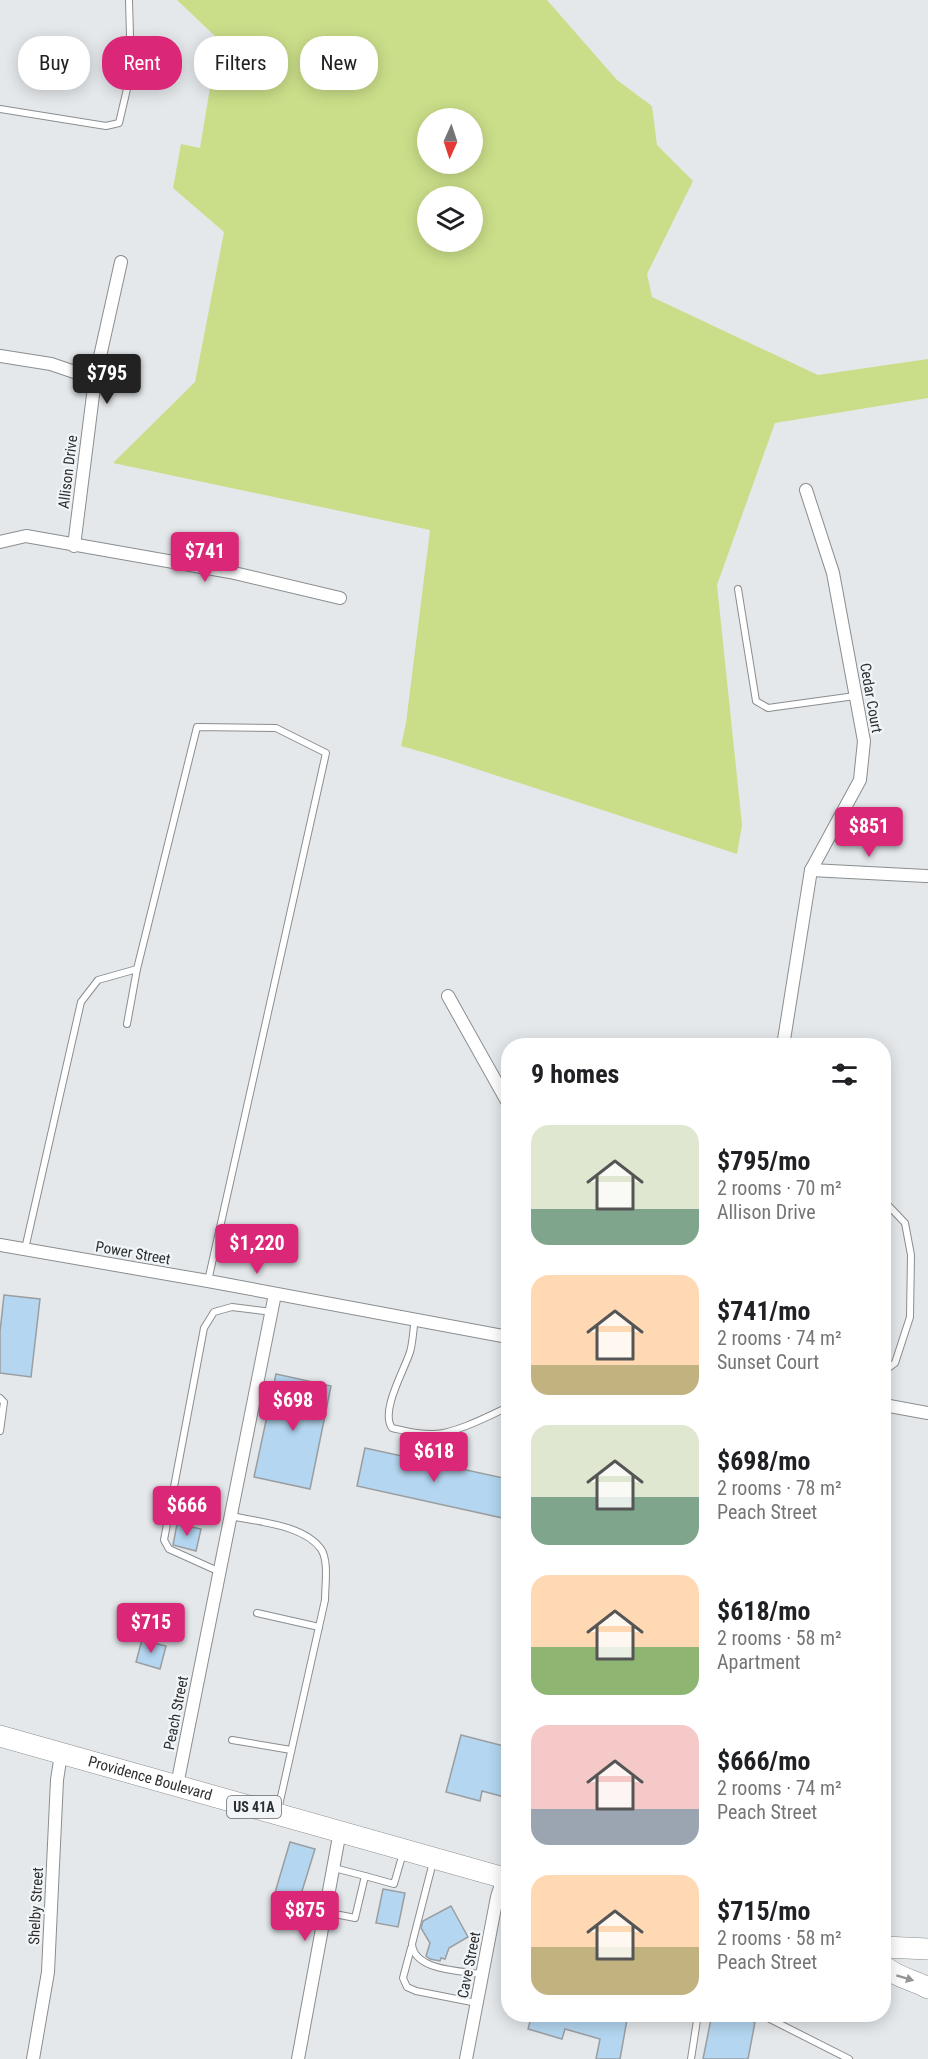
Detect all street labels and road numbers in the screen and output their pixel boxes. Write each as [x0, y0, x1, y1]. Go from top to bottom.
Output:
street label: Allison Drive [55, 434, 81, 510]
street label: Cedar Court [856, 662, 886, 734]
street label: Power Street [94, 1238, 172, 1268]
street label: Peach Street [160, 1674, 192, 1752]
street label: Providence Boulevard [86, 1752, 214, 1804]
road number: US 41A [227, 1796, 281, 1818]
street label: Shelby Street [25, 1867, 47, 1945]
street label: Cave Street [454, 1930, 484, 2000]

